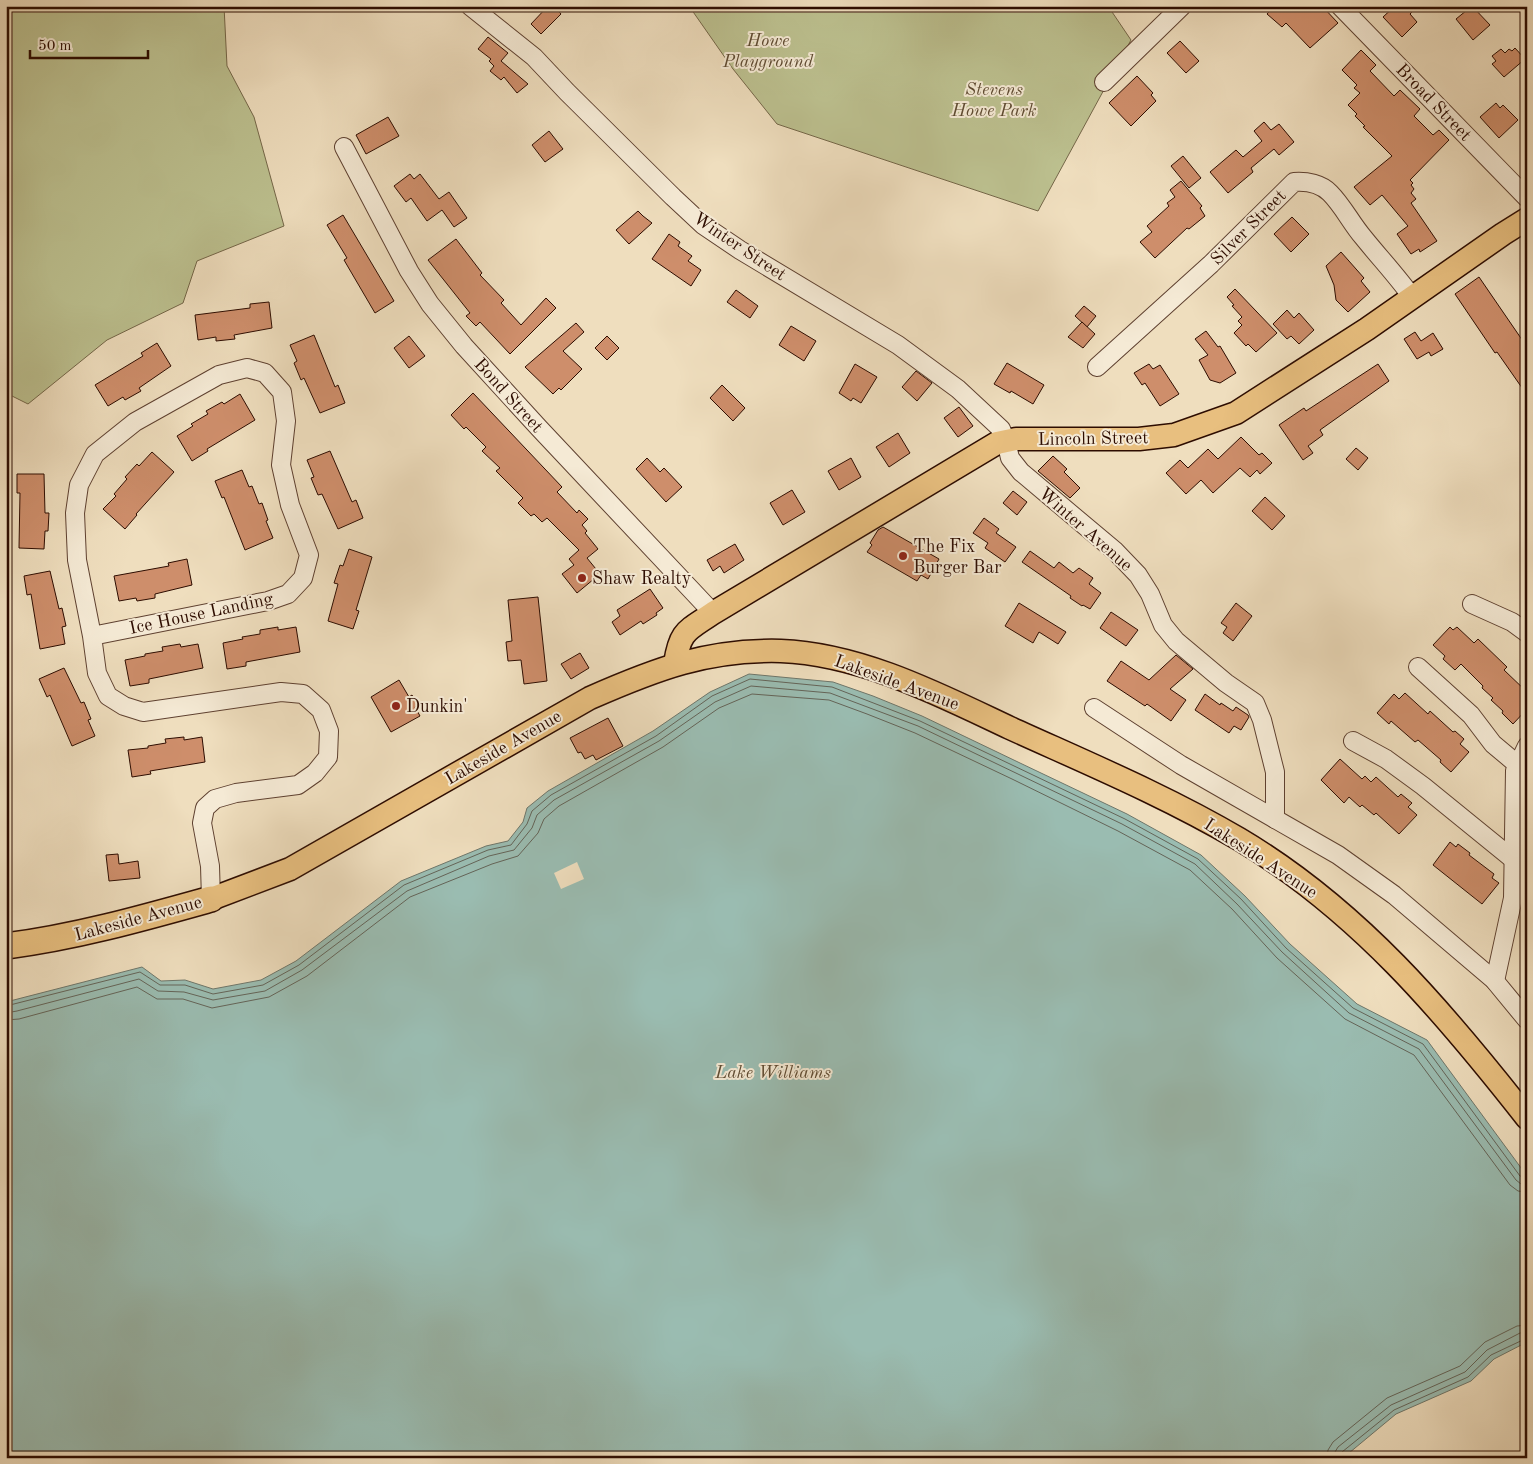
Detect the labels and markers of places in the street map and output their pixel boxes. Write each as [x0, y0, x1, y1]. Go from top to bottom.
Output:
place label: The Fix Burger Bar [913, 538, 1002, 577]
marker: The Fix Burger Bar [897, 550, 909, 562]
place label: Shaw Realty [592, 570, 692, 588]
marker: Shaw Realty [576, 572, 588, 584]
place label: Dunkin' [406, 698, 468, 716]
marker: Dunkin' [390, 700, 402, 712]

